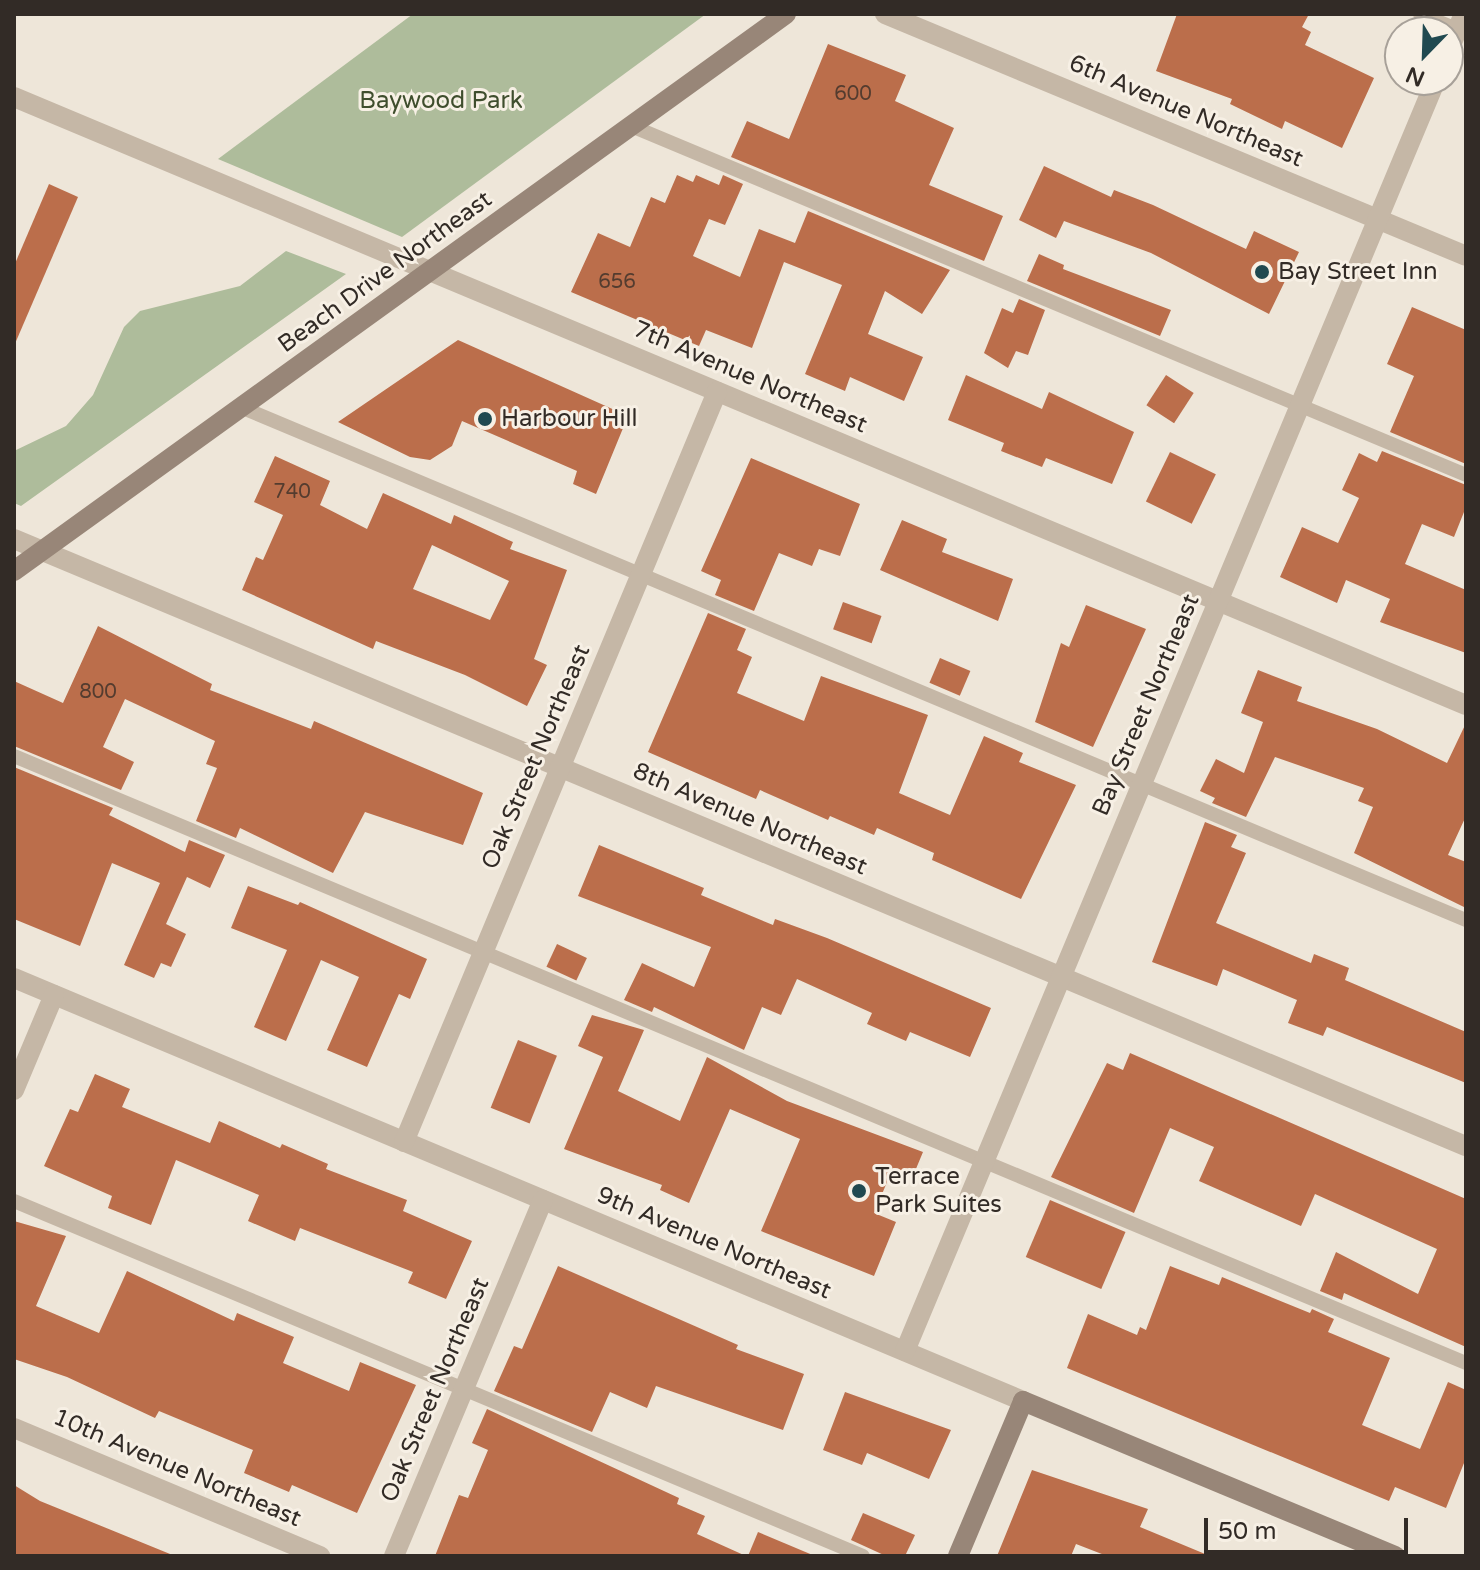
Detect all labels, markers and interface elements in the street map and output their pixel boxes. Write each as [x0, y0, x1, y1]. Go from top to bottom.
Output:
north arrow [1384, 16, 1464, 96]
street label: 6th Avenue Northeast [1065, 49, 1307, 173]
text: N [1402, 61, 1429, 92]
house number: 600 [834, 82, 872, 106]
park label: Baywood Park [359, 87, 523, 115]
street label: Beach Drive Northeast [273, 185, 497, 359]
place label: Bay Street Inn [1278, 258, 1438, 286]
marker: Bay Street Inn [1253, 263, 1271, 281]
house number: 656 [598, 270, 636, 294]
street label: 7th Avenue Northeast [629, 315, 871, 439]
place label: Harbour Hill [501, 405, 637, 433]
marker: Harbour Hill [476, 410, 494, 428]
house number: 740 [273, 480, 311, 504]
street label: Bay Street Northeast [1086, 590, 1206, 820]
street label: Oak Street Northeast [476, 640, 596, 874]
house number: 800 [79, 680, 117, 704]
street label: 8th Avenue Northeast [629, 757, 871, 881]
place label: Terrace Park Suites [875, 1163, 1002, 1219]
street label: 9th Avenue Northeast [593, 1181, 835, 1305]
marker: Terrace Park Suites [850, 1182, 868, 1200]
street label: Oak Street Northeast [375, 1273, 495, 1507]
street label: 10th Avenue Northeast [49, 1403, 305, 1533]
scale bar [1208, 1502, 1412, 1552]
text: 50 m [1218, 1517, 1276, 1546]

